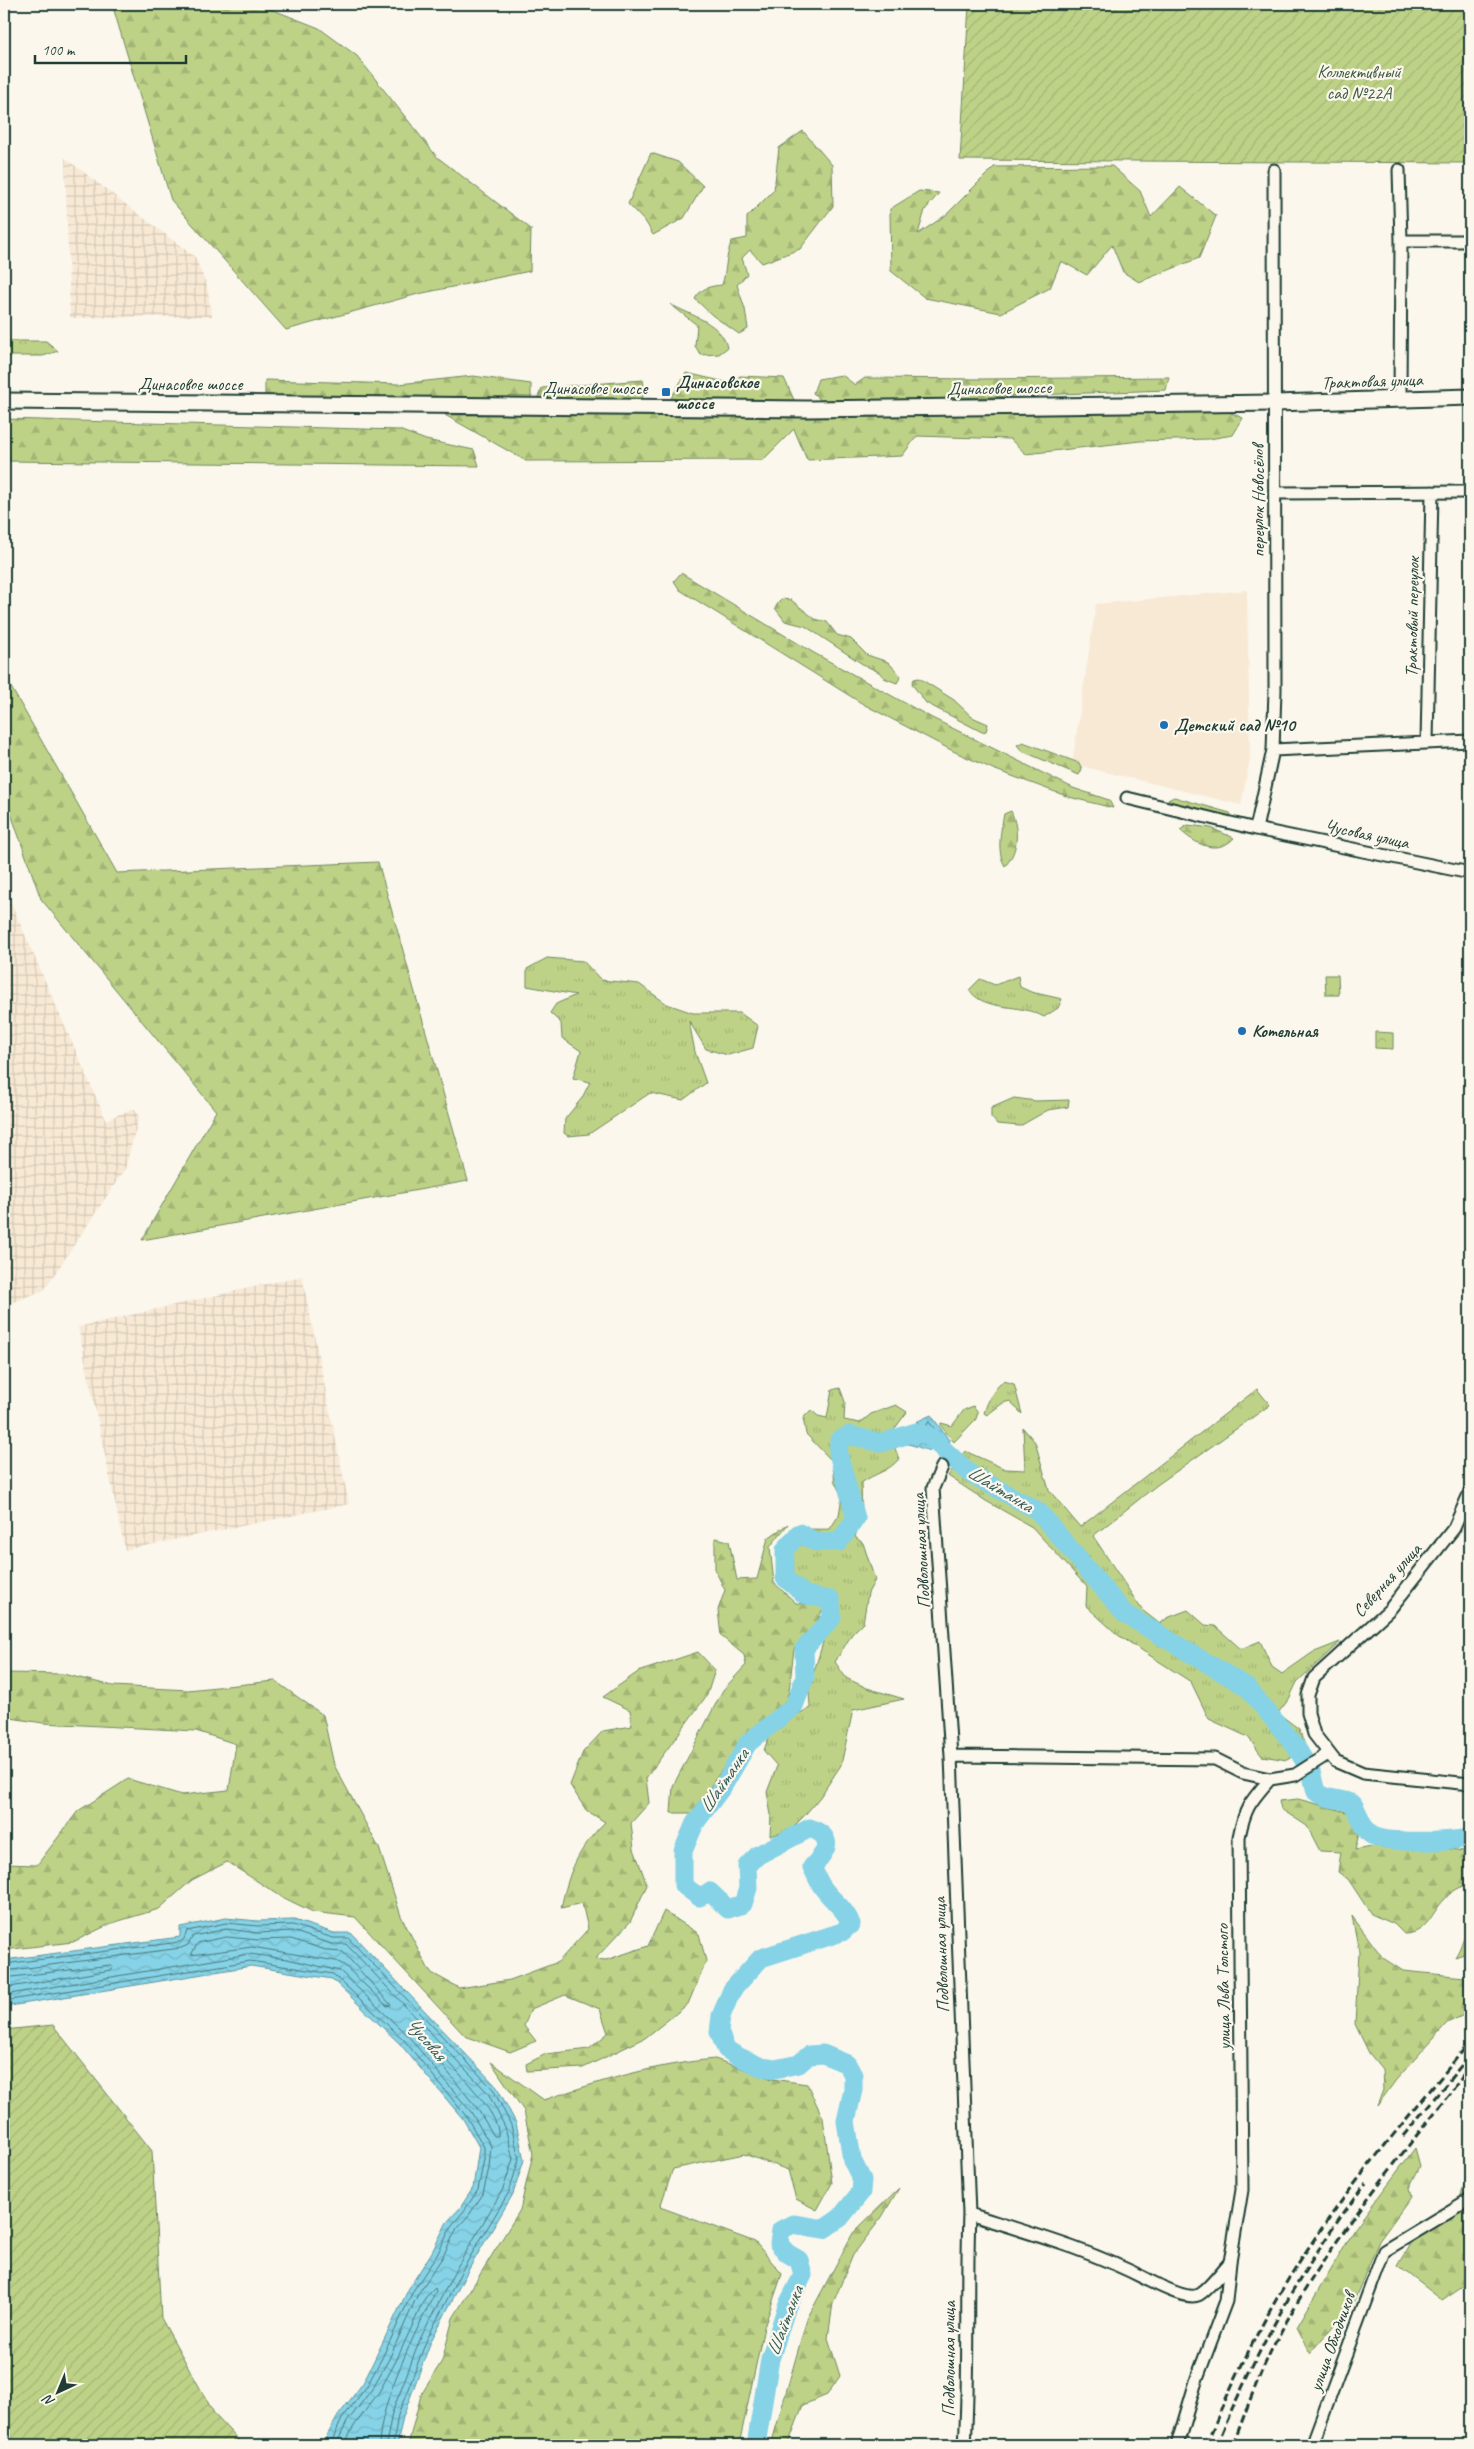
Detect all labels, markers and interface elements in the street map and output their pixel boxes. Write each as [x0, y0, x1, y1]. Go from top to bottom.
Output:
scale bar [35, 32, 186, 64]
text: 100 m [42, 41, 76, 60]
park label: Коллективный сад №22А [1317, 61, 1402, 104]
street label: Трактовая улица [1321, 368, 1424, 394]
place label: Динасовское шоссе [676, 371, 760, 414]
street label: Динасовое шоссе [138, 373, 243, 395]
street label: Динасовое шоссе [947, 376, 1053, 400]
street label: Динасовое шоссе [543, 377, 648, 399]
marker: Динасовское шоссе [660, 386, 672, 398]
street label: переулок Новосёлов [1247, 442, 1269, 557]
street label: Трактовый переулок [1400, 554, 1424, 677]
place label: Детский сад №10 [1174, 714, 1297, 736]
marker: Детский сад №10 [1158, 719, 1170, 731]
street label: Чусовая улица [1323, 814, 1412, 854]
place label: Котельная [1252, 1020, 1319, 1042]
marker: Котельная [1236, 1025, 1248, 1037]
water label: Шайтанка [963, 1460, 1039, 1519]
street label: Подволошная улица [907, 1491, 935, 1609]
street label: Северная улица [1348, 1538, 1427, 1622]
water label: Шайтанка [694, 1742, 755, 1818]
street label: Подволошная улица [928, 1895, 954, 2013]
street label: улица Льва Толстого [1211, 1922, 1235, 2051]
water label: Чусовая [401, 2012, 453, 2067]
water label: Шайтанка [761, 2281, 810, 2359]
street label: улица Обходчиков [1304, 2287, 1361, 2395]
street label: Подволошная улица [938, 2299, 960, 2417]
north arrow [32, 2366, 82, 2416]
text: N [39, 2390, 58, 2410]

